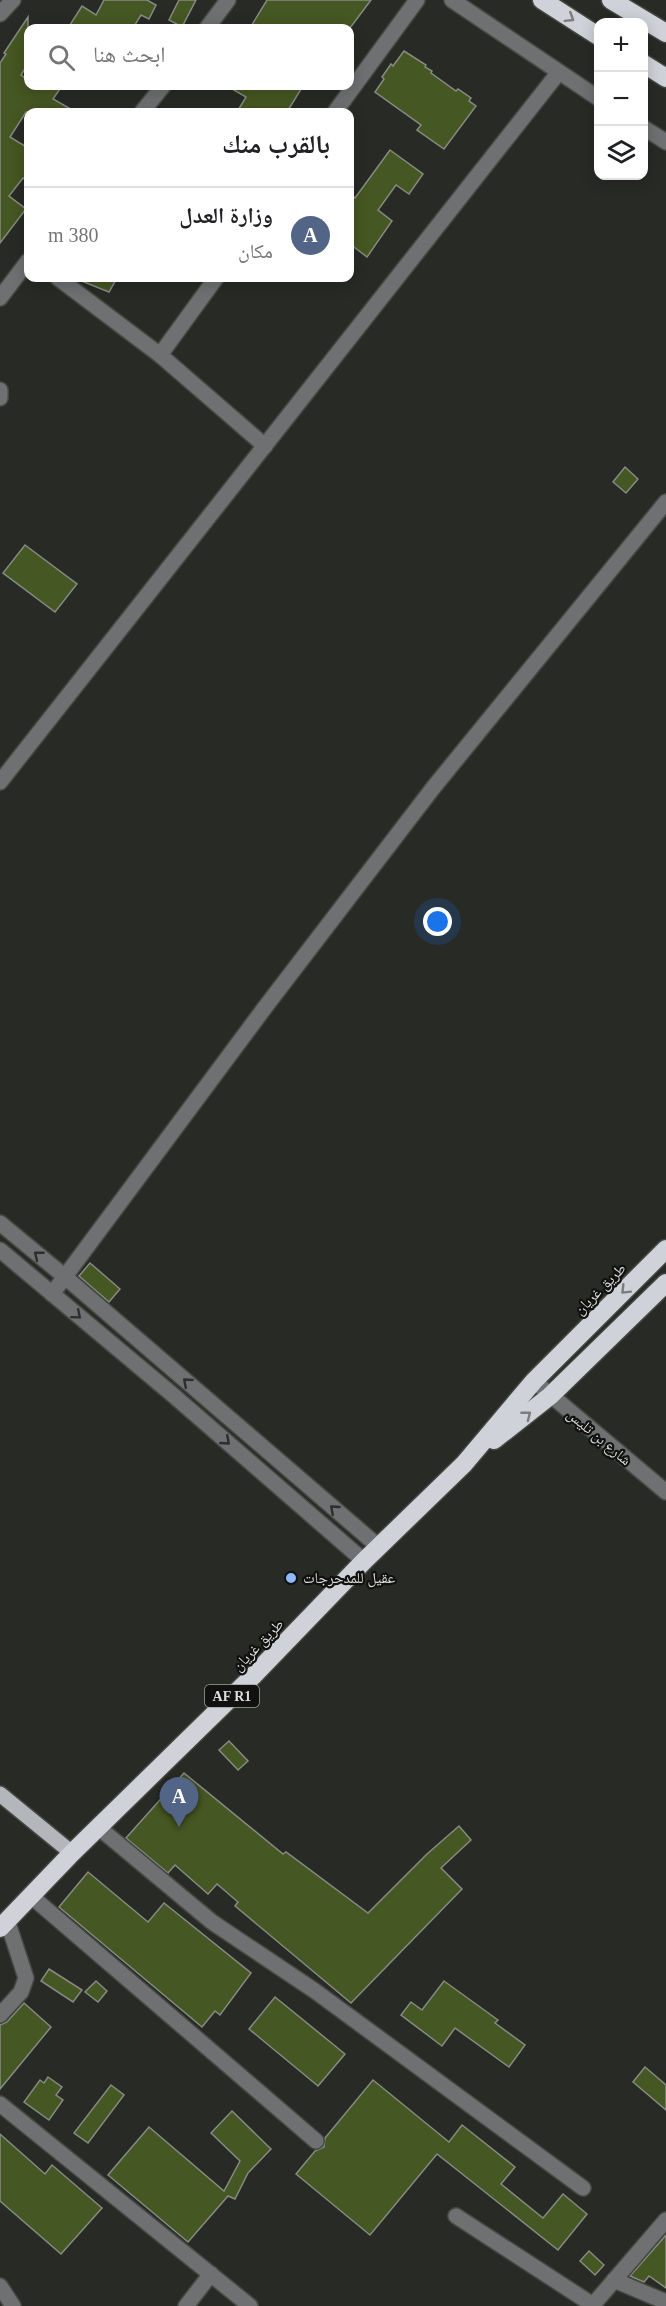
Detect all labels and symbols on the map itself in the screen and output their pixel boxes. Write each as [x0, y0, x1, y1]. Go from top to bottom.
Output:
one-way arrow [564, 10, 574, 22]
your location [423, 907, 452, 936]
one-way arrow [34, 1251, 45, 1262]
street label: طريق غريان [571, 1260, 630, 1319]
one-way arrow [621, 1283, 632, 1294]
one-way arrow [70, 1308, 81, 1319]
one-way arrow [183, 1378, 194, 1389]
street label: شارع بن تليس [563, 1406, 634, 1470]
one-way arrow [520, 1411, 531, 1422]
one-way arrow [219, 1434, 230, 1445]
one-way arrow [330, 1505, 341, 1516]
place label: عقيل للمدحرجات [303, 1570, 395, 1588]
marker: عقيل للمدحرجات [284, 1571, 298, 1585]
street label: طريق غريان [229, 1616, 288, 1676]
road number: AF R1 [205, 1685, 259, 1707]
pin: A [160, 1778, 198, 1827]

